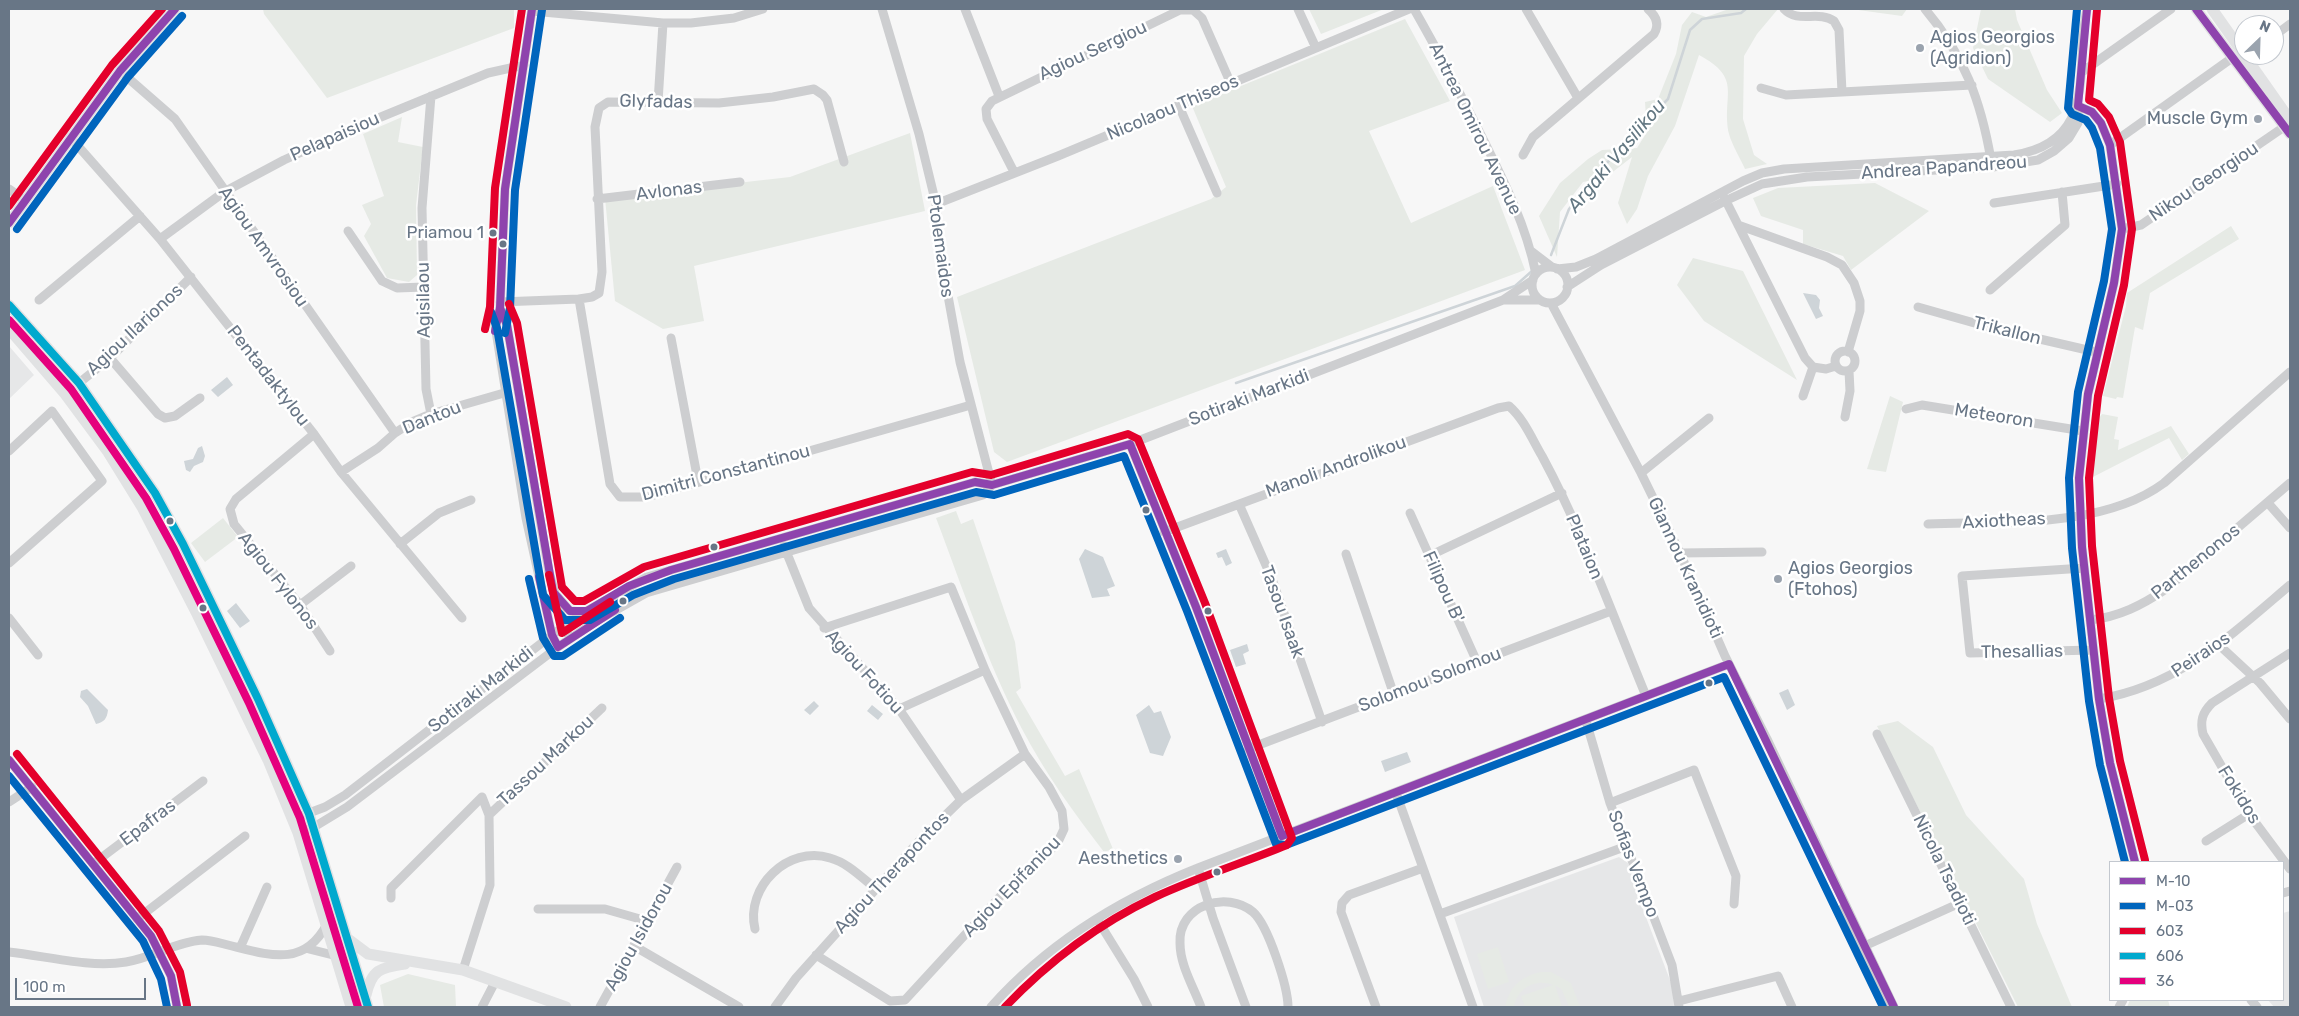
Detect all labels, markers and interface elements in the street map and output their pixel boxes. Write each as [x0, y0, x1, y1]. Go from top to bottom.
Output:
north arrow [2234, 15, 2284, 65]
street label: Agiou Sergiou [1035, 17, 1151, 85]
text: N [2257, 17, 2273, 37]
place label: Agios Georgios (Agridion) [1930, 27, 2055, 70]
street label: Antrea Omirou Avenue [1424, 39, 1526, 219]
marker: Agios Georgios (Agridion) [1914, 42, 1926, 54]
street label: Nicolaou Thiseos [1104, 70, 1242, 146]
street label: Glyfadas [619, 91, 693, 113]
water label: Argaki Vasilikou [1563, 95, 1671, 217]
street label: Pelapaisiou [287, 108, 383, 166]
place label: Muscle Gym [2147, 108, 2248, 130]
marker: Muscle Gym [2252, 113, 2264, 125]
street label: Nikou Georgiou [2145, 138, 2263, 226]
street label: Andrea Papandreou [1860, 151, 2028, 185]
street label: Avlonas [635, 176, 703, 206]
street label: Agiou Amvrosiou [213, 183, 313, 311]
street label: Ptolemaidos [922, 193, 958, 299]
place label: Priamou 1 [407, 223, 484, 243]
marker: Priamou 1 [488, 228, 498, 238]
unlabelled marker [498, 239, 508, 249]
street label: Agisilaou [413, 262, 435, 338]
street label: Agiou Ilarionos [82, 280, 188, 380]
street label: Trikallon [1971, 312, 2043, 350]
street label: Pentadaktylou [222, 321, 314, 431]
street label: Sotiraki Markidi [1186, 365, 1312, 431]
street label: Dantou [400, 397, 464, 439]
street label: Meteoron [1953, 399, 2035, 433]
street label: Manoli Androlikou [1263, 432, 1409, 502]
street label: Dimitri Constantinou [639, 440, 813, 506]
street label: Giannou Kranidioti [1643, 494, 1727, 642]
unlabelled marker [1141, 505, 1151, 515]
street label: Axiotheas [1962, 508, 2046, 534]
street label: Plataion [1561, 511, 1607, 583]
unlabelled marker [165, 516, 175, 526]
street label: Parthenonos [2147, 520, 2245, 604]
street label: Agiou Fylonos [233, 528, 323, 634]
unlabelled marker [709, 542, 719, 552]
street label: Filipou B' [1418, 548, 1468, 626]
place label: Agios Georgios (Ftohos) [1788, 558, 1913, 600]
street label: Tasou Isaak [1255, 563, 1309, 661]
marker: Agios Georgios (Ftohos) [1772, 573, 1784, 585]
unlabelled marker [618, 596, 628, 606]
unlabelled marker [198, 603, 208, 613]
unlabelled marker [1203, 606, 1213, 616]
street label: Agiou Fotiou [821, 625, 907, 719]
street label: Peiraios [2167, 627, 2235, 683]
street label: Thesallias [1981, 640, 2063, 664]
street label: Sotiraki Markidi [424, 642, 538, 738]
street label: Solomou Solomou [1356, 643, 1504, 717]
unlabelled marker [1704, 678, 1714, 688]
street label: Tassou Markou [493, 711, 599, 811]
street label: Fokidos [2213, 762, 2265, 828]
street label: Epafras [116, 795, 180, 851]
street label: Sofias Vempo [1603, 807, 1663, 921]
street label: Agiou Therapontos [830, 808, 954, 938]
street label: Nicola Tsadioti [1908, 811, 1980, 929]
street label: Agiou Epifaniou [958, 832, 1066, 942]
place label: Aesthetics [1078, 848, 1168, 870]
marker: Aesthetics [1172, 853, 1184, 865]
legend [2109, 861, 2284, 1001]
unlabelled marker [1212, 867, 1222, 877]
text: M-10 [2156, 872, 2190, 890]
street label: Agiou Isidorou [600, 879, 678, 995]
text: M-03 [2156, 897, 2194, 915]
text: 603 [2156, 922, 2184, 940]
text: 606 [2156, 947, 2184, 965]
scale bar [18, 968, 149, 1000]
text: 36 [2156, 972, 2174, 990]
text: 100 m [23, 978, 65, 996]

